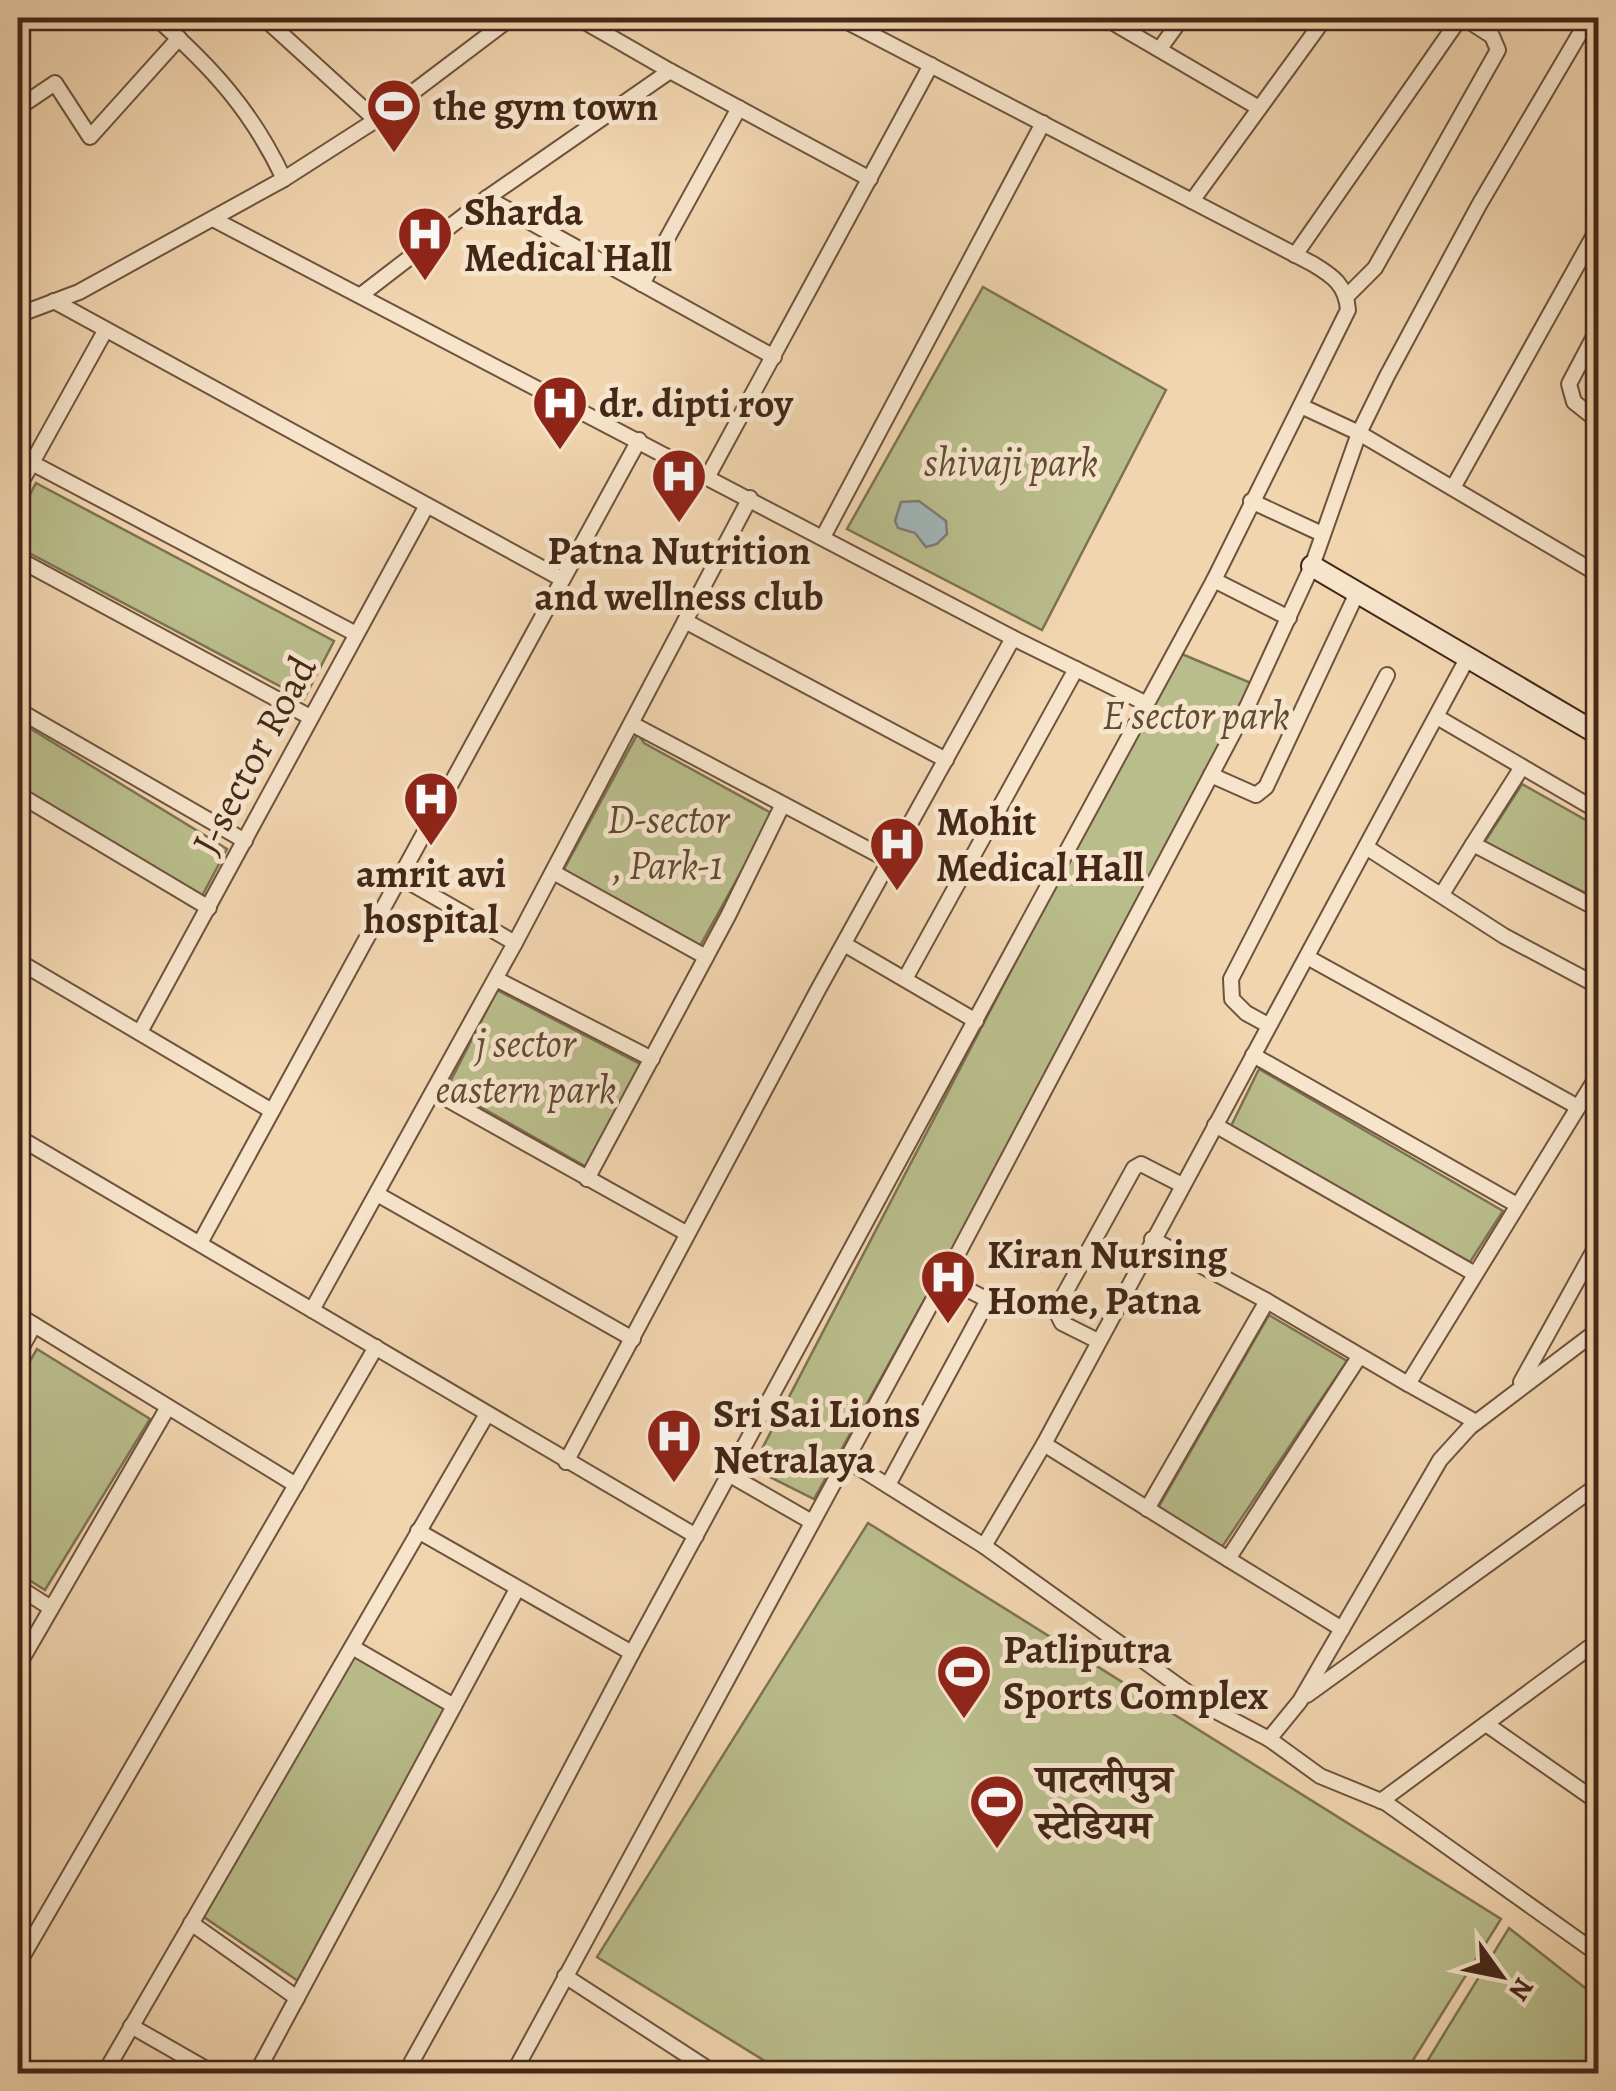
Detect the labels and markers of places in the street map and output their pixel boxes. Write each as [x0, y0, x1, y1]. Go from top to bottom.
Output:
sports icon: the gym town [364, 76, 424, 155]
place label: the gym town [433, 79, 658, 134]
place label: Sharda Medical Hall [464, 184, 672, 285]
hospital icon: Sharda Medical Hall [395, 204, 455, 283]
hospital icon: dr. dipti roy [530, 373, 590, 452]
place label: dr. dipti roy [599, 376, 794, 431]
hospital icon: Patna Nutrition and wellness club [649, 446, 709, 525]
place label: Patna Nutrition and wellness club [534, 523, 824, 624]
hospital icon: amrit avi hospital [401, 769, 461, 848]
place label: Mohit Medical Hall [936, 794, 1144, 895]
hospital icon: Mohit Medical Hall [867, 814, 927, 893]
place label: amrit avi hospital [356, 846, 506, 947]
place label: Kiran Nursing Home, Patna [987, 1227, 1228, 1328]
hospital icon: Kiran Nursing Home, Patna [918, 1247, 978, 1326]
place label: Sri Sai Lions Netralaya [713, 1386, 920, 1487]
hospital icon: Sri Sai Lions Netralaya [644, 1406, 704, 1485]
place label: Patliputra Sports Complex [1003, 1622, 1268, 1723]
sports icon: Patliputra Sports Complex [934, 1642, 994, 1721]
place label: पाटलीपुत्र स्टेडियम [1033, 1752, 1175, 1853]
sports icon: पाटलीपुत्र स्टेडियम [967, 1772, 1027, 1851]

